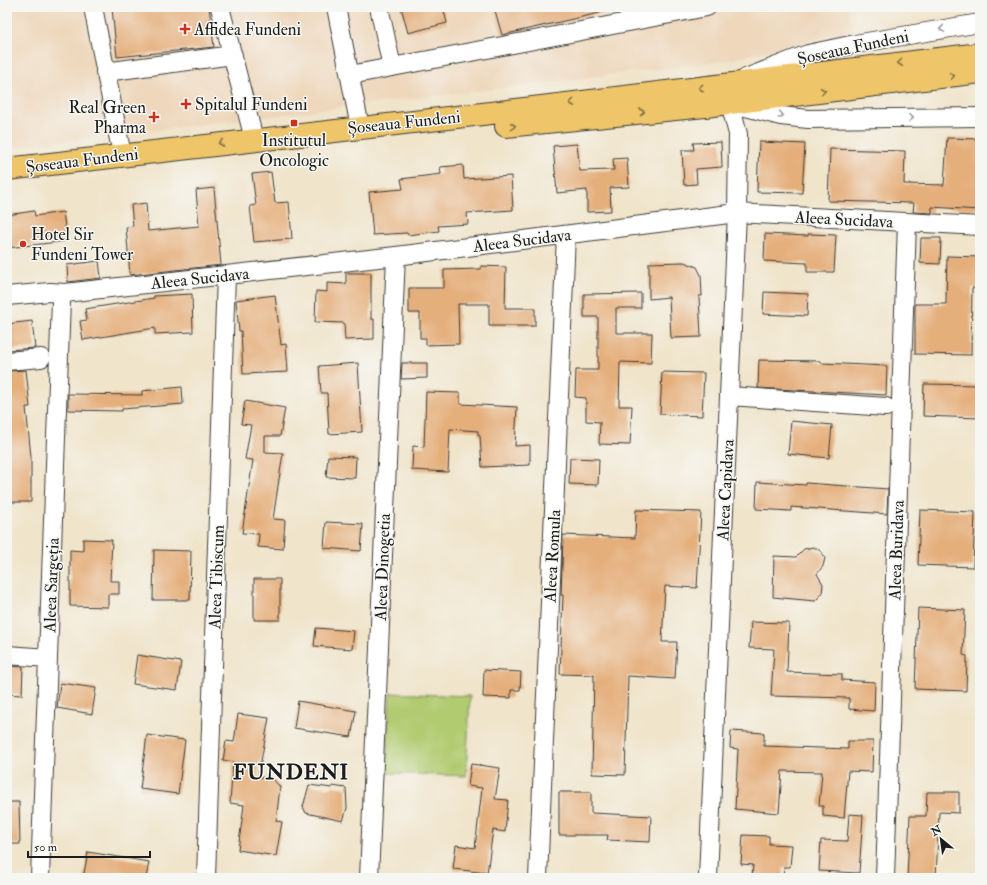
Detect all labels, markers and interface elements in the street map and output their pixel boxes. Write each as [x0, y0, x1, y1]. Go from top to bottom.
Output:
place label: Affidea Fundeni [193, 19, 302, 40]
marker: Affidea Fundeni [179, 23, 191, 35]
one-way arrow [938, 24, 945, 33]
street label: Șoseaua Fundeni [795, 25, 911, 70]
one-way arrow [897, 58, 903, 67]
one-way arrow [949, 71, 955, 80]
one-way arrow [698, 83, 704, 92]
one-way arrow [820, 87, 826, 96]
place label: Spitalul Fundeni [195, 94, 308, 116]
place label: Real Green Pharma [68, 97, 147, 138]
marker: Spitalul Fundeni [180, 98, 192, 110]
one-way arrow [569, 99, 575, 108]
street label: Șoseaua Fundeni [347, 106, 462, 139]
one-way arrow [639, 108, 645, 117]
one-way arrow [778, 111, 784, 119]
marker: Real Green Pharma [149, 112, 159, 122]
one-way arrow [908, 114, 914, 122]
marker: Institutul Oncologic [289, 118, 299, 128]
one-way arrow [510, 121, 516, 130]
place label: Institutul Oncologic [259, 130, 329, 171]
one-way arrow [217, 138, 224, 147]
street label: Șoseaua Fundeni [24, 143, 140, 178]
street label: Aleea Sucidava [793, 206, 895, 233]
place label: Hotel Sir Fundeni Tower [31, 224, 134, 265]
street label: Aleea Sucidava [471, 224, 573, 257]
marker: Hotel Sir Fundeni Tower [18, 239, 28, 249]
street label: Aleea Sucidava [149, 263, 251, 294]
street label: Aleea Capidava [712, 438, 740, 542]
street label: Aleea Buridava [884, 499, 909, 601]
street label: Aleea Romula [540, 508, 565, 604]
street label: Aleea Dinogetia [370, 512, 395, 622]
street label: Aleea Tibiscum [204, 525, 229, 630]
street label: Aleea Sargeția [39, 536, 64, 634]
district label: FUNDENI [233, 759, 349, 786]
north arrow [921, 819, 961, 859]
text: N [928, 822, 945, 839]
scale bar [28, 833, 150, 859]
text: 50 m [34, 840, 58, 855]

